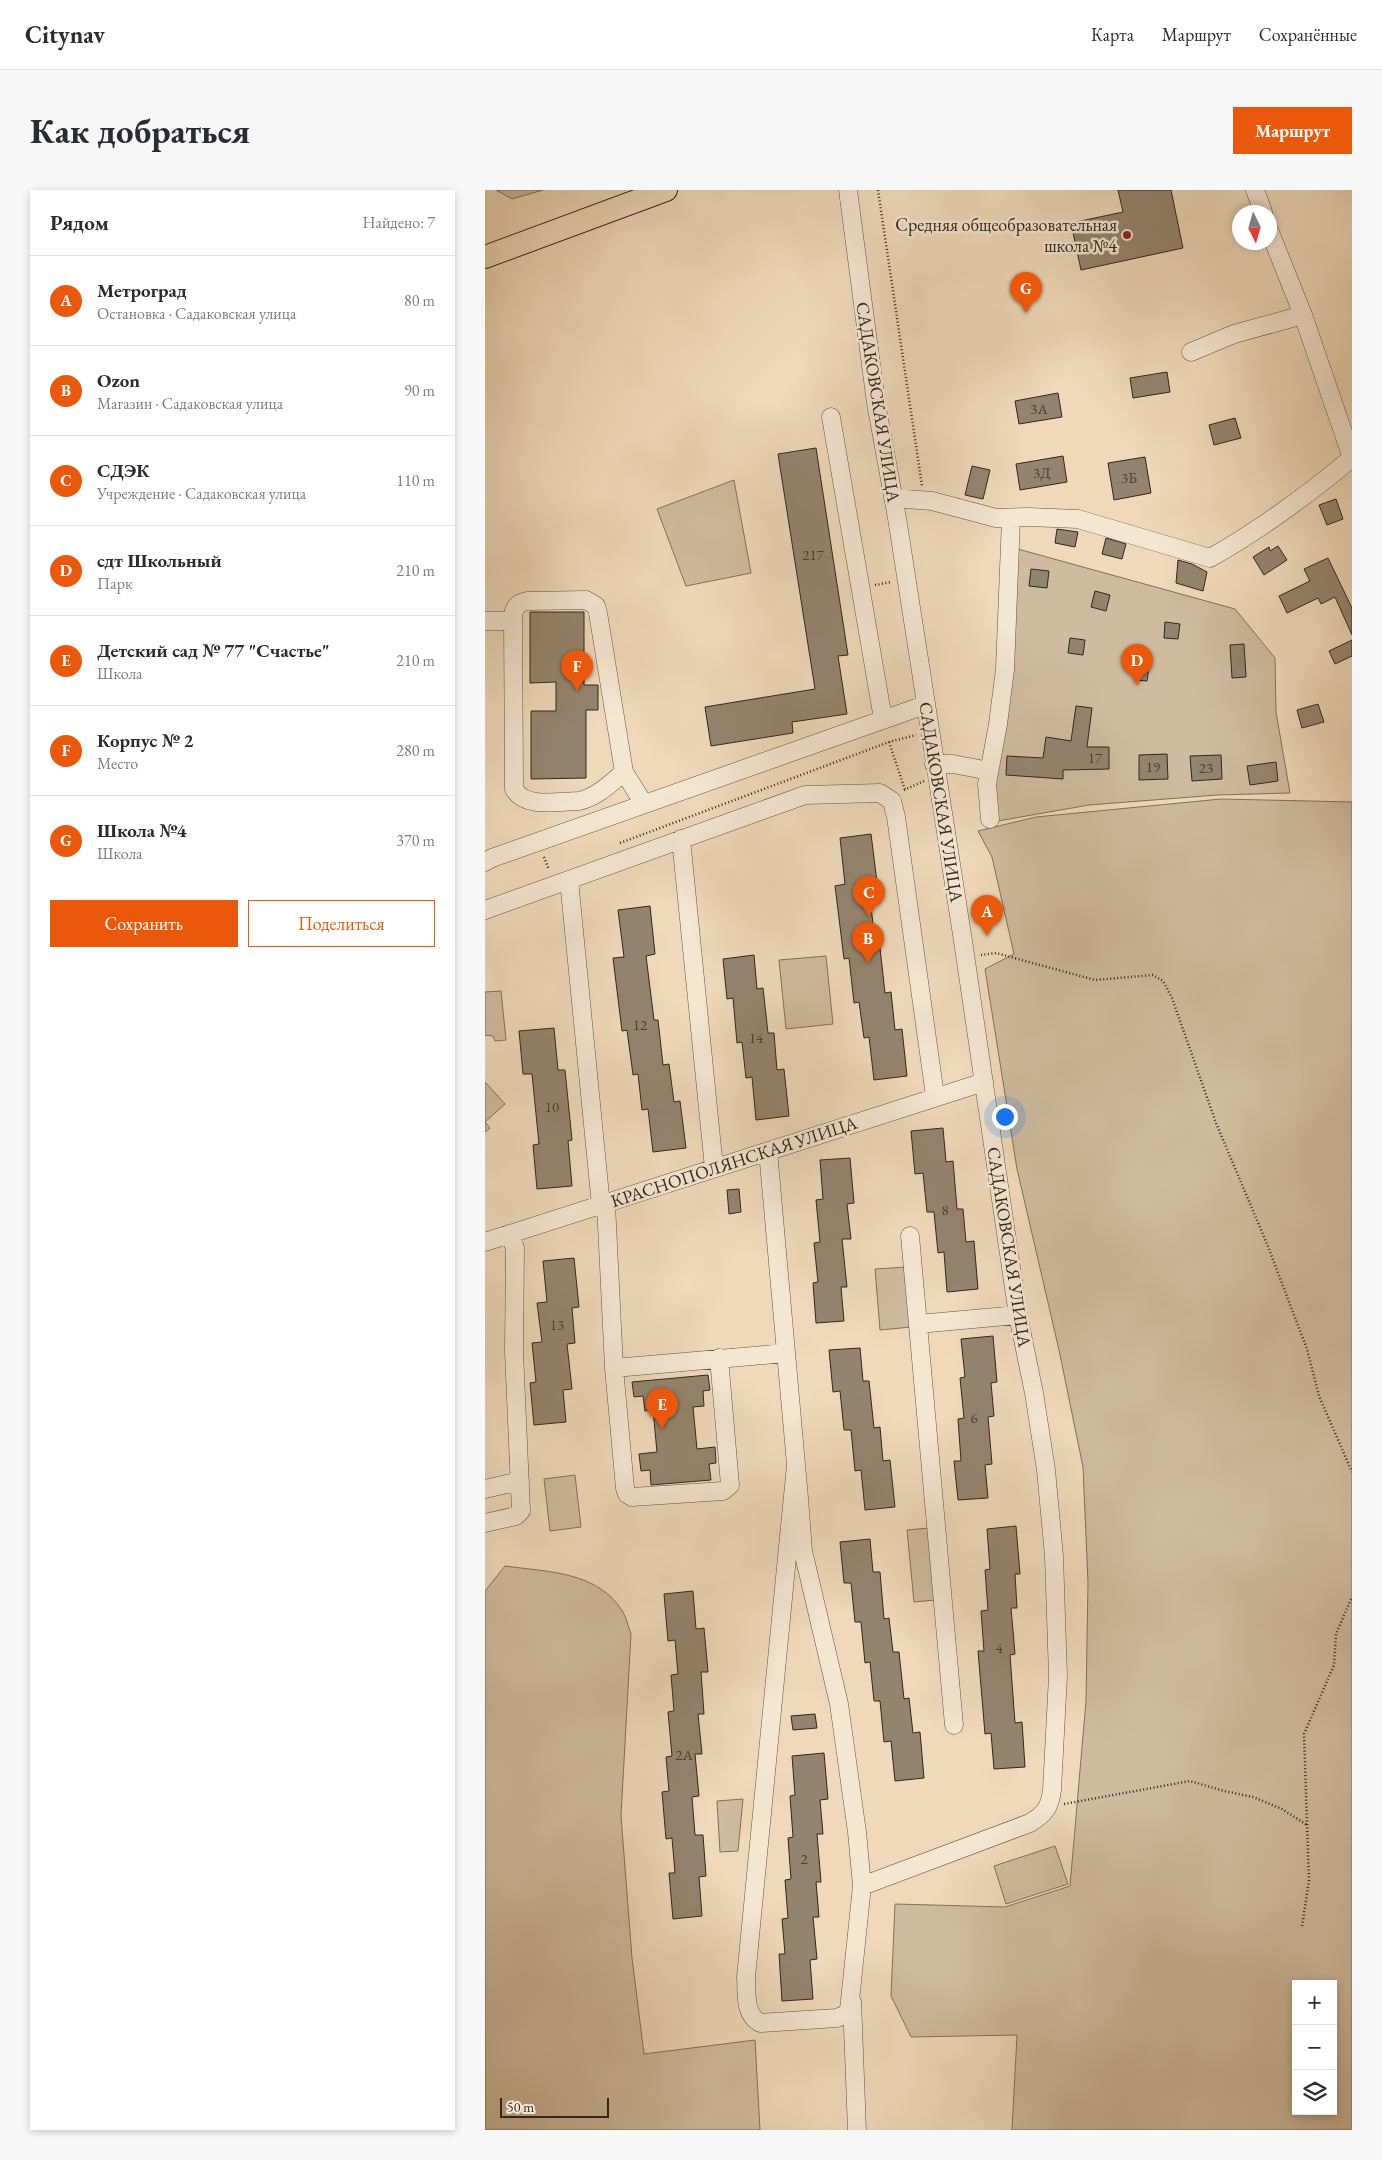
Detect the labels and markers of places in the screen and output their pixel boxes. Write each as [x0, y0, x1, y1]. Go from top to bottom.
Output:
place label: Средняя общеобразовательная школа №4 [895, 213, 1117, 257]
marker: Средняя общеобразовательная школа №4 [1121, 229, 1133, 241]
pin: G [1010, 272, 1042, 313]
pin: D [1121, 644, 1153, 685]
pin: F [561, 650, 593, 691]
pin: C [853, 876, 885, 917]
pin: A [971, 895, 1003, 936]
pin: B [852, 922, 884, 963]
pin: E [646, 1388, 678, 1429]

